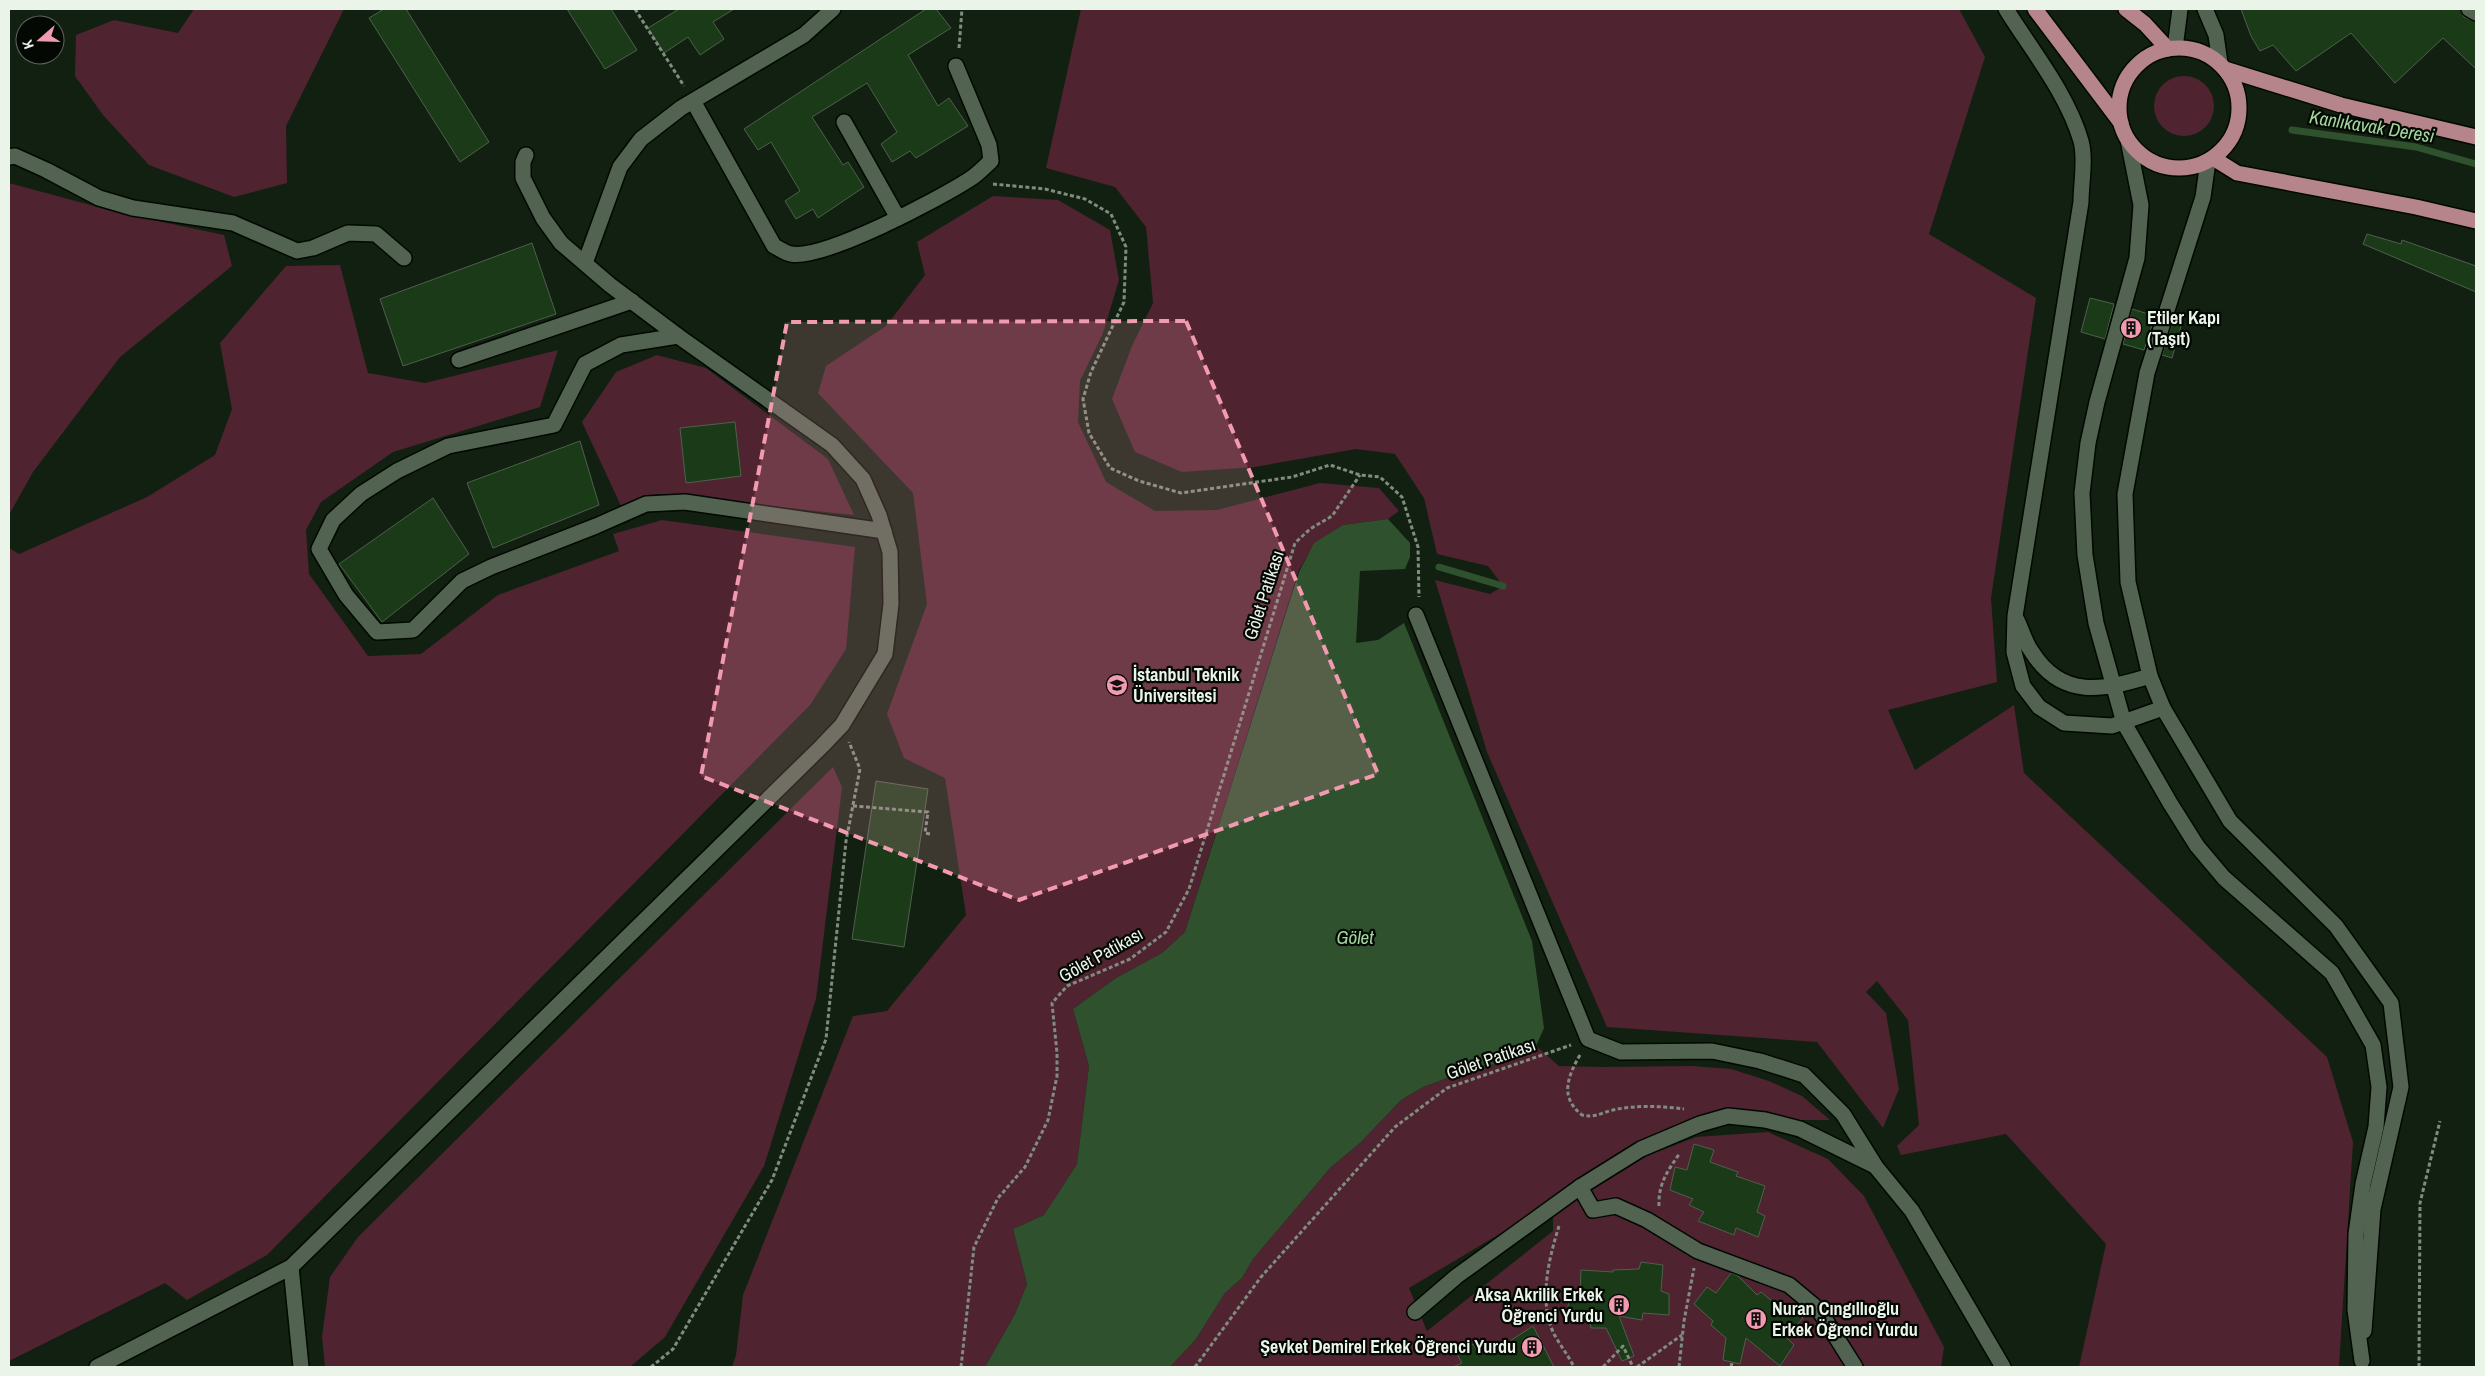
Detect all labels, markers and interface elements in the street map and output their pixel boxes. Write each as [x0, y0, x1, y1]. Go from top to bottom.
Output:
north arrow [15, 15, 65, 65]
text: K [18, 37, 38, 51]
water label: Kanlıkavak Deresi [2308, 103, 2437, 149]
place label: Etiler Kapı (Taşıt) [2147, 305, 2220, 351]
building icon: Etiler Kapı (Taşıt) [2119, 316, 2143, 340]
street label: Gölet Patikası [1237, 547, 1290, 643]
place label: İstanbul Teknik Üniversitesi [1133, 662, 1240, 708]
school or university icon: İstanbul Teknik Üniversitesi [1105, 673, 1129, 697]
street label: Gölet Patikası [1054, 921, 1147, 988]
water label: Gölet [1336, 924, 1374, 950]
street label: Gölet Patikası [1443, 1032, 1539, 1085]
place label: Aksa Akrilik Erkek Öğrenci Yurdu [1475, 1282, 1604, 1328]
building icon: Aksa Akrilik Erkek Öğrenci Yurdu [1607, 1293, 1631, 1317]
place label: Nuran Cıngıllıoğlu Erkek Öğrenci Yurdu [1772, 1296, 1918, 1342]
building icon: Nuran Cıngıllıoğlu Erkek Öğrenci Yurdu [1744, 1307, 1768, 1331]
place label: Şevket Demirel Erkek Öğrenci Yurdu [1260, 1334, 1516, 1359]
building icon: Şevket Demirel Erkek Öğrenci Yurdu [1520, 1335, 1544, 1359]

